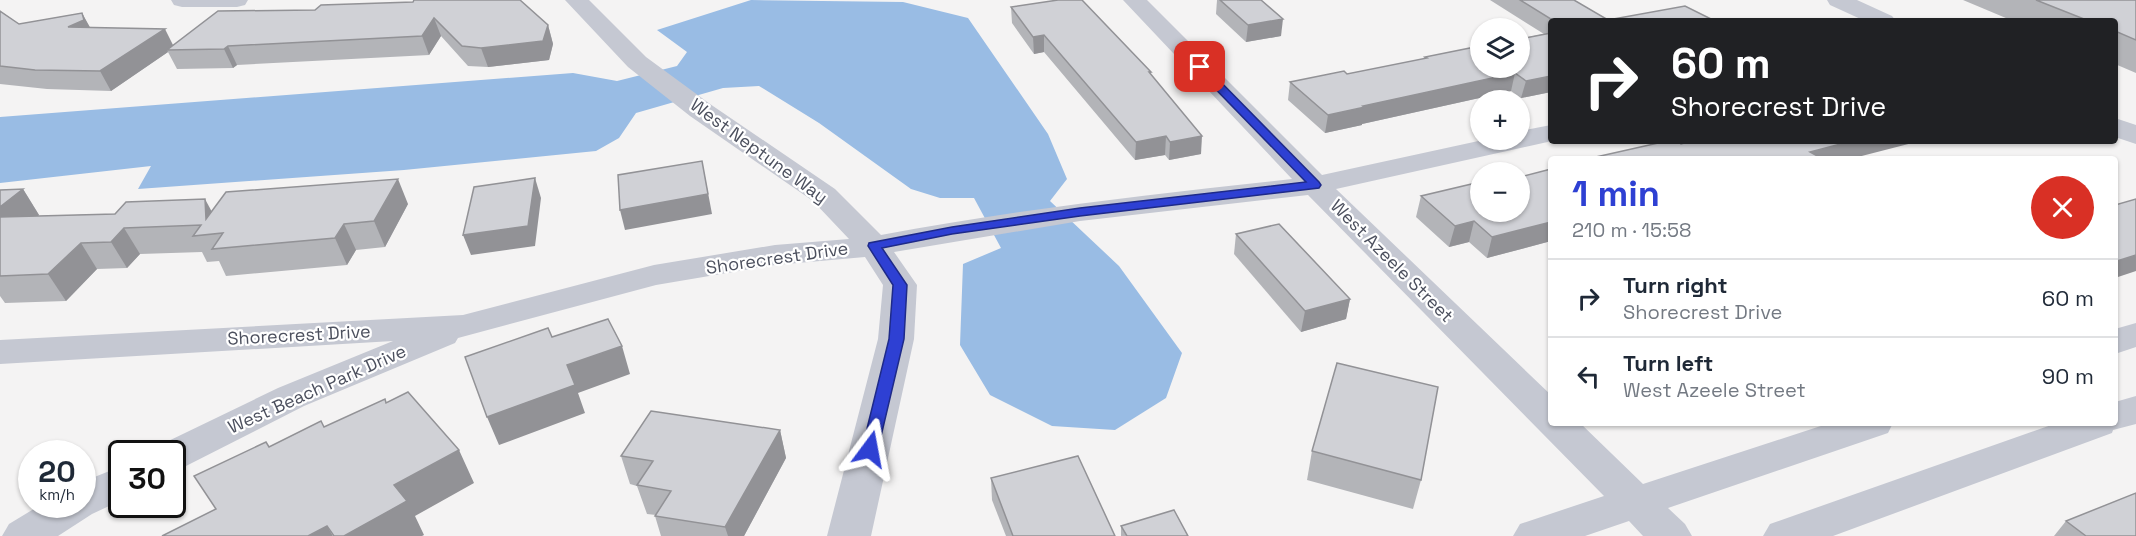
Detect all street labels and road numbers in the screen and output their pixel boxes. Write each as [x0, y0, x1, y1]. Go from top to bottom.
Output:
street label: West Neptune Way [686, 93, 833, 208]
street label: West Azeele Street [1326, 194, 1459, 327]
street label: Shorecrest Drive [704, 236, 850, 279]
street label: Shorecrest Drive [227, 319, 371, 350]
street label: West Beach Park Drive [224, 339, 409, 438]

